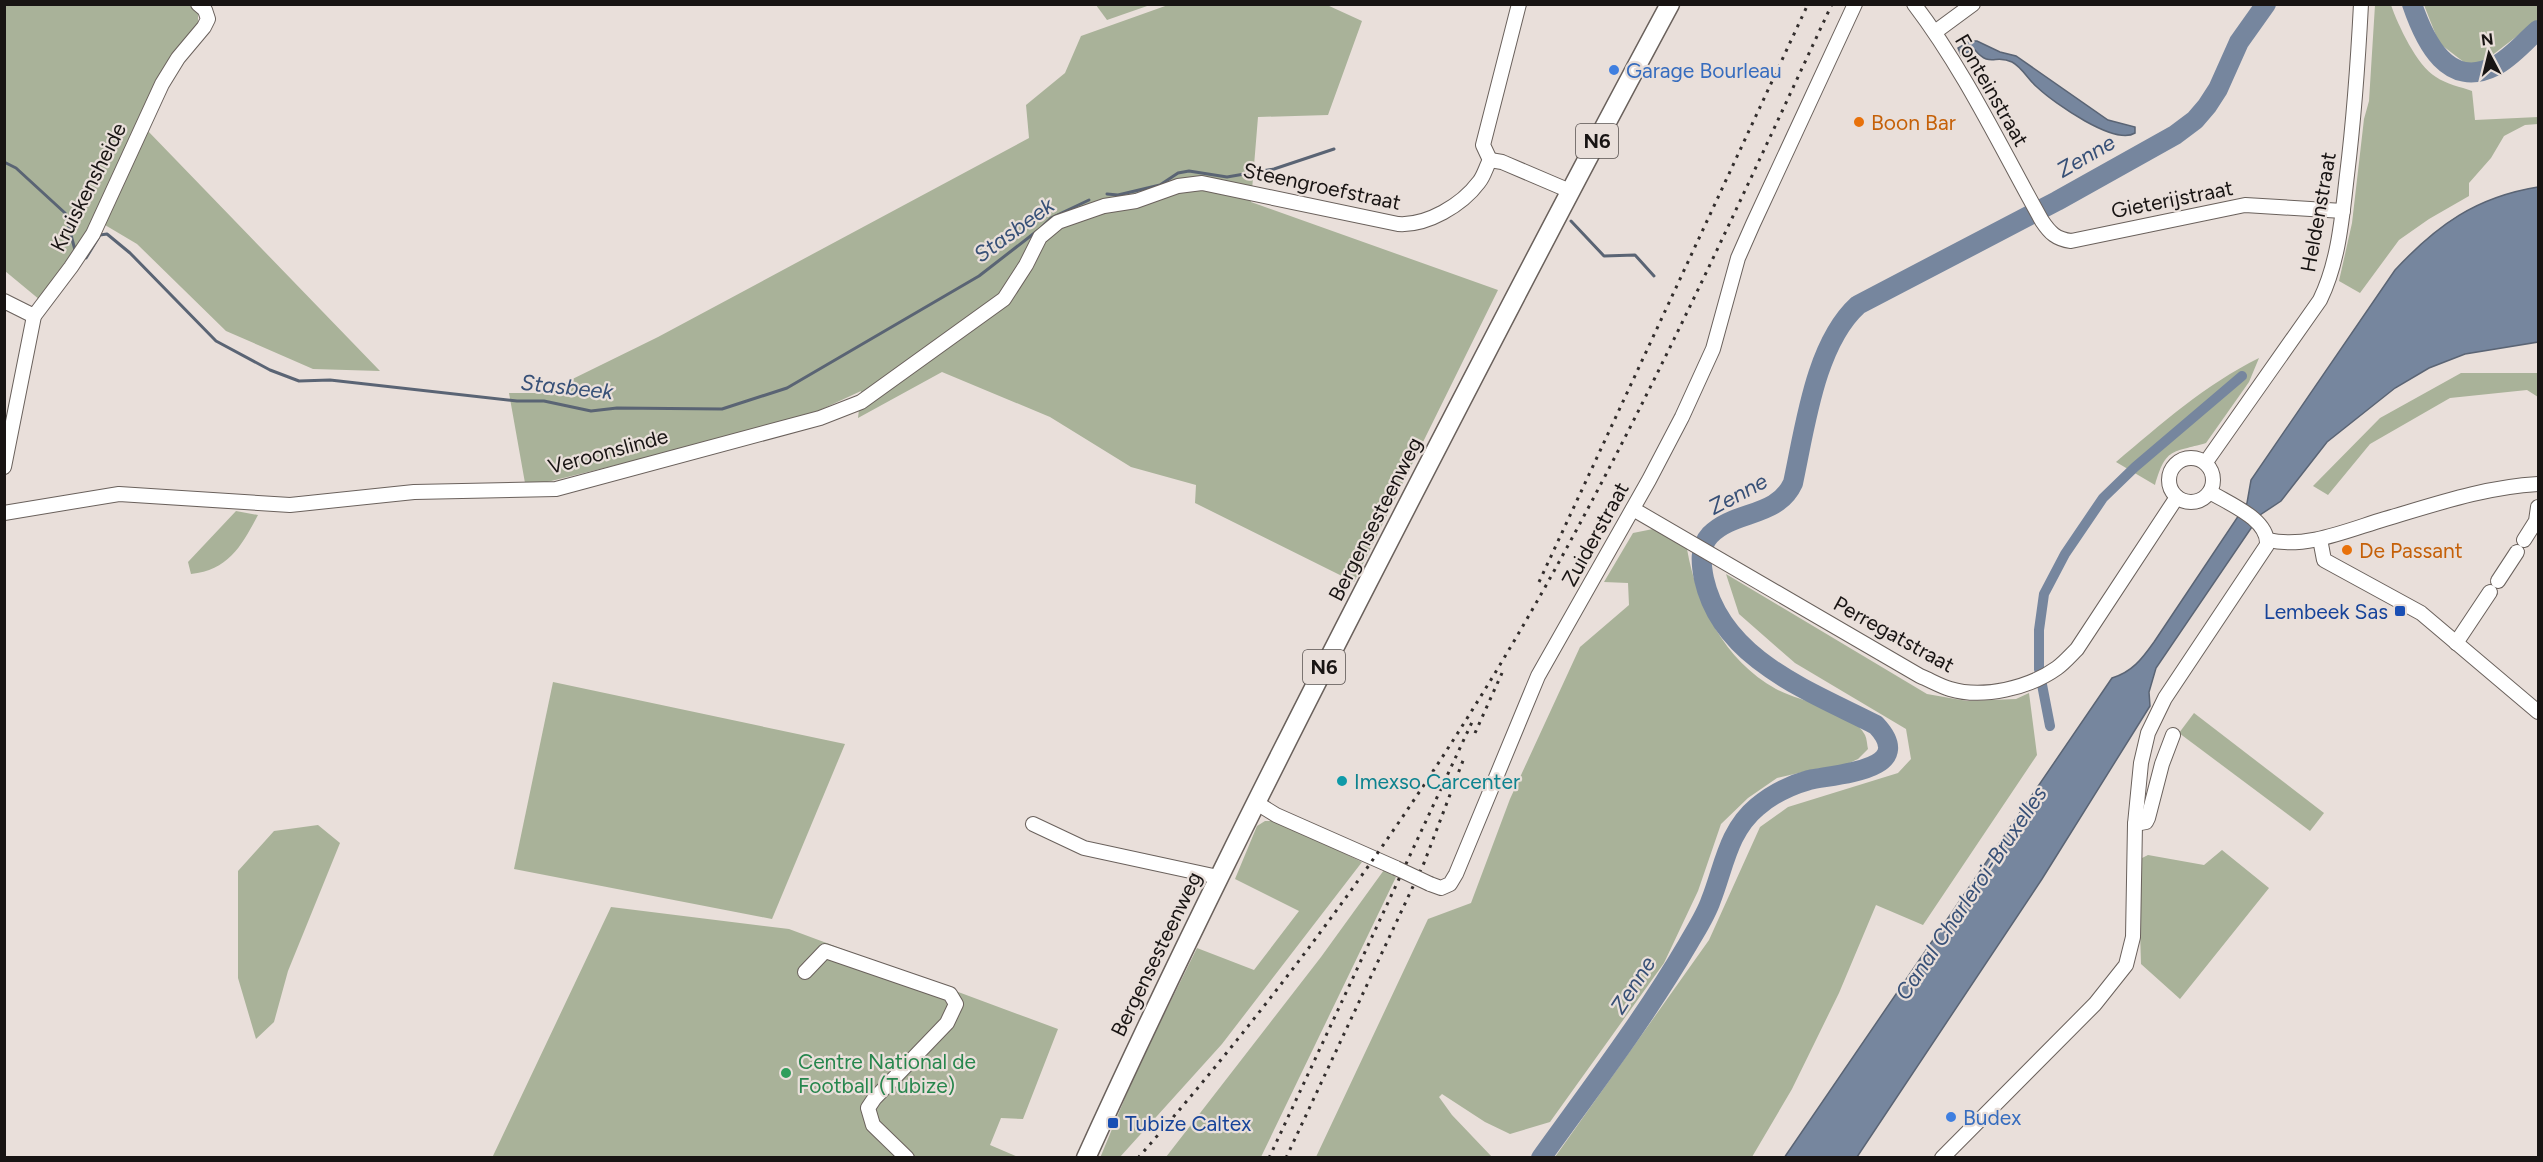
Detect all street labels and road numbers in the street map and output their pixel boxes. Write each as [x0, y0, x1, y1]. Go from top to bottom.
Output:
street label: Fonteinstraat [1950, 29, 2034, 151]
street label: Kruiskensheide [45, 119, 131, 255]
road number: N6 [1576, 124, 1618, 158]
street label: Heldenstraat [2295, 150, 2341, 274]
street label: Steengroefstraat [1241, 157, 1403, 215]
street label: Gieterijstraat [2109, 175, 2235, 223]
street label: Veroonslinde [545, 423, 671, 479]
street label: Bergensesteenweg [1323, 433, 1427, 605]
street label: Zuiderstraat [1556, 478, 1634, 590]
street label: Perregatstraat [1829, 591, 1959, 678]
road number: N6 [1303, 650, 1345, 684]
street label: Bergensesteenweg [1105, 867, 1207, 1041]

